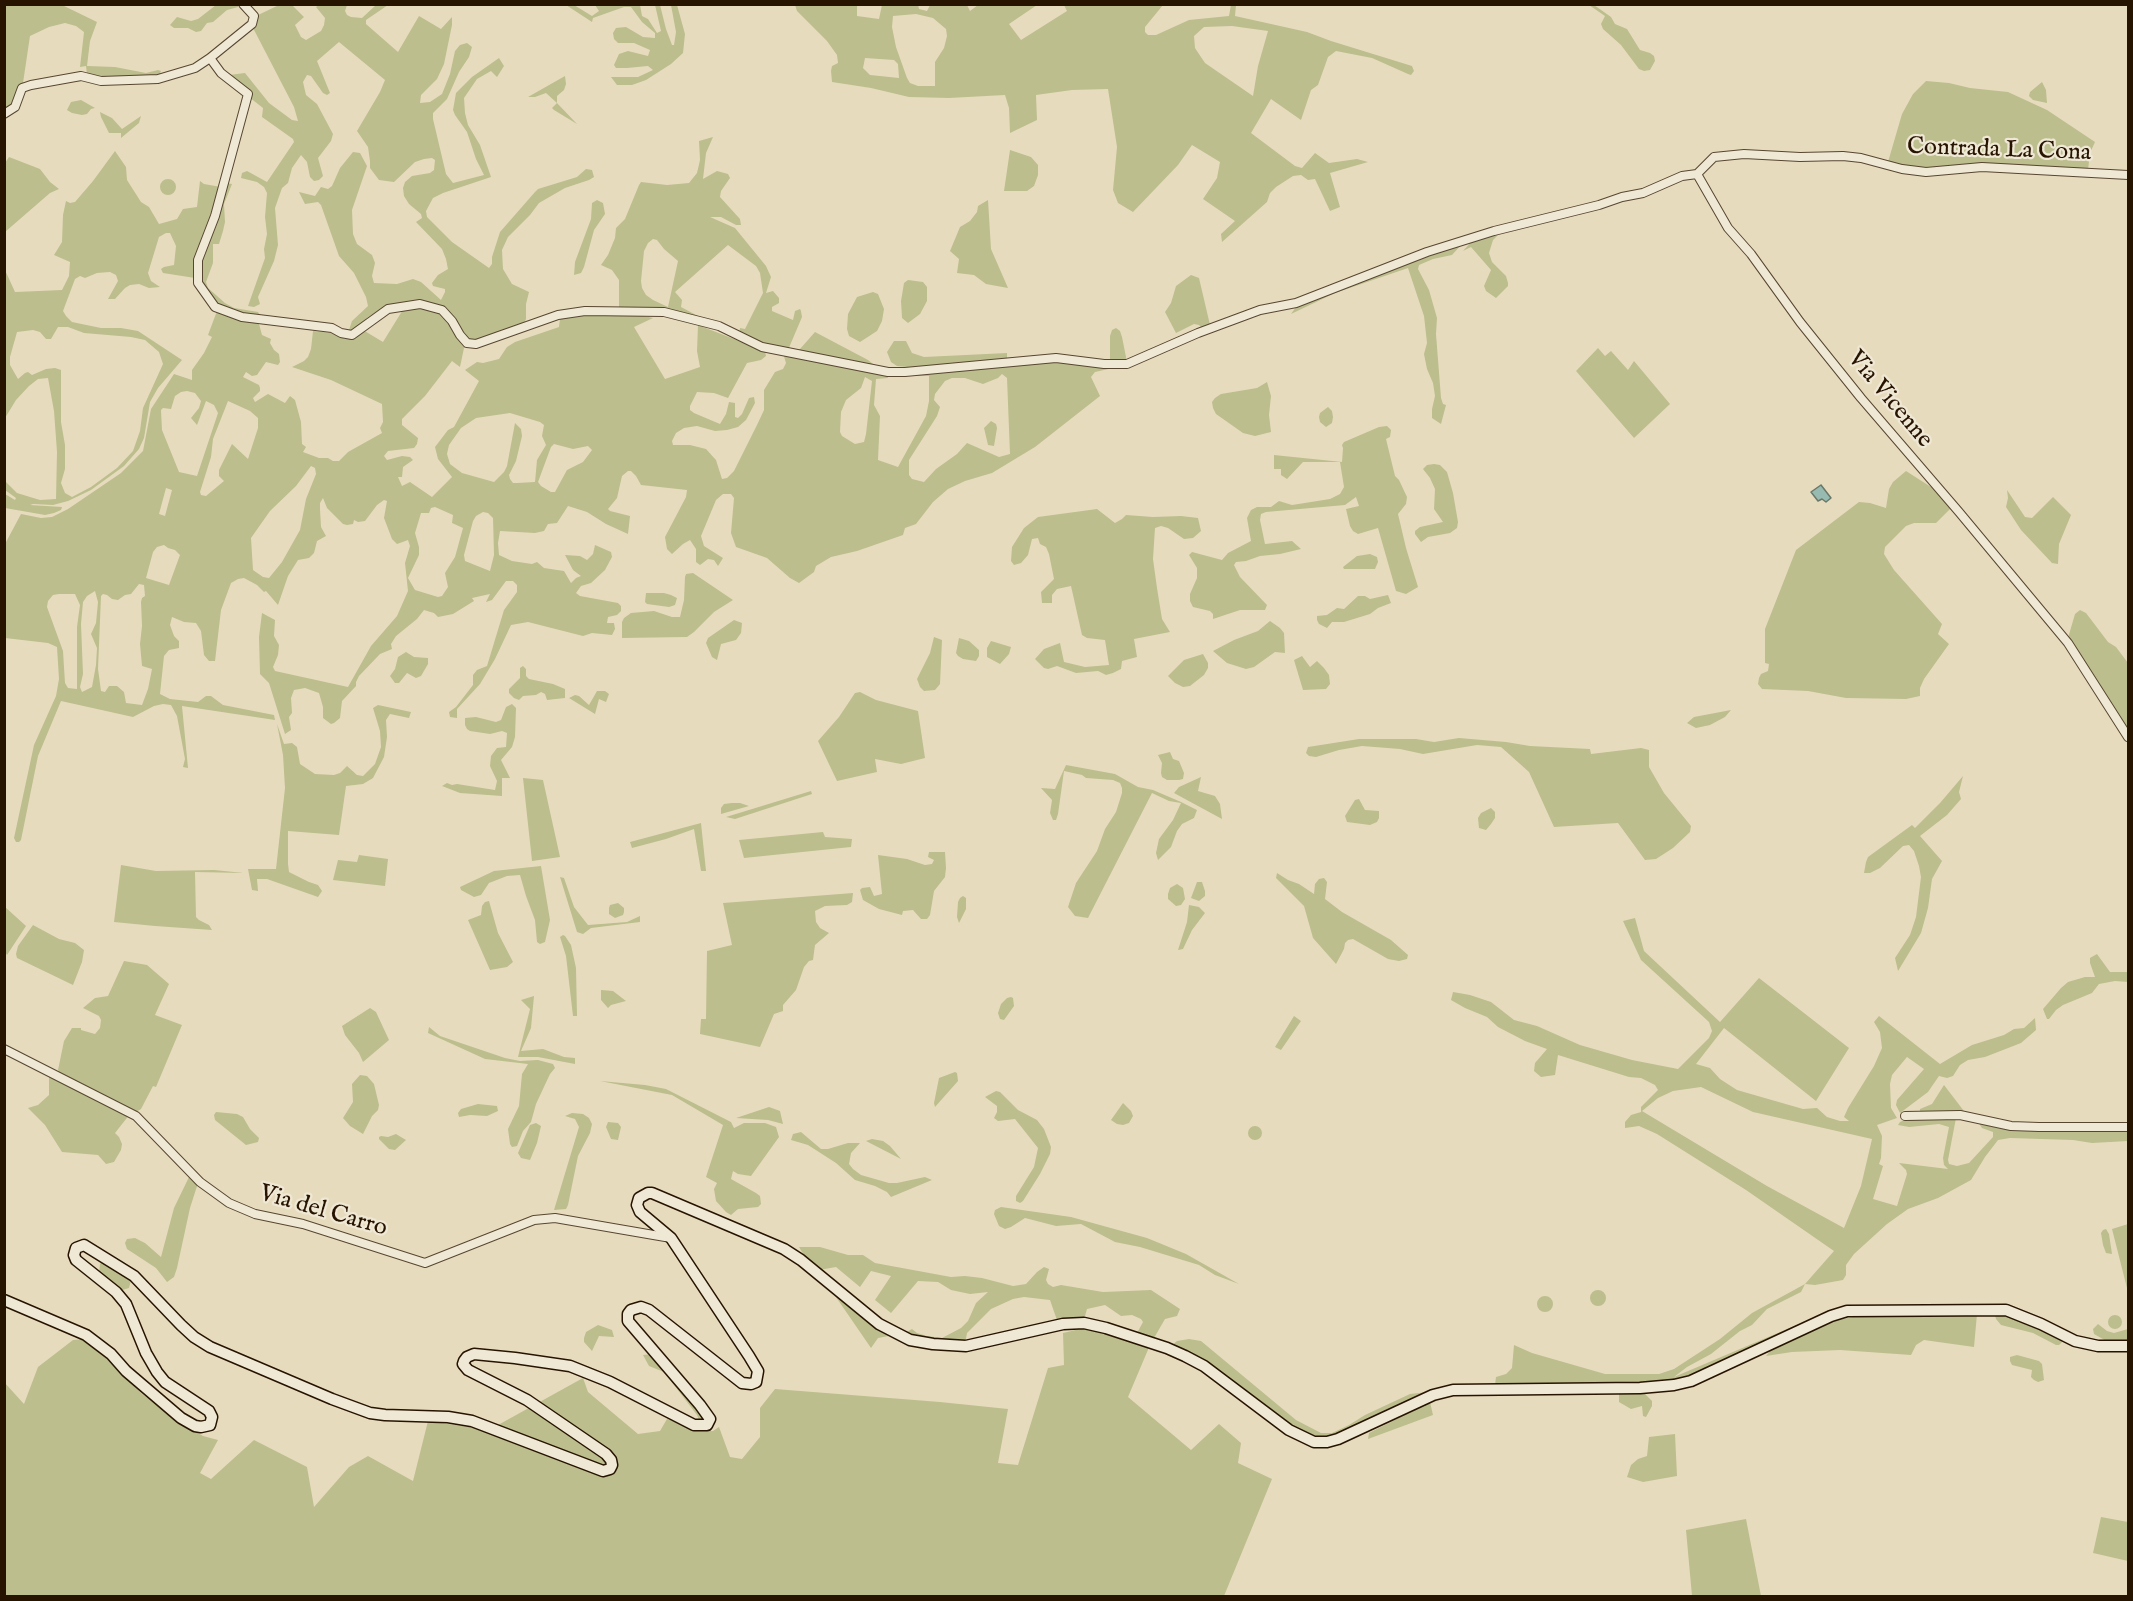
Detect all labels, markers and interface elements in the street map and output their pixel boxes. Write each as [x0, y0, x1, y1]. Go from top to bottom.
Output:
street label: Contrada La Cona [1906, 133, 2092, 169]
street label: Via Vicenne [1840, 346, 1938, 454]
street label: Via del Carro [256, 1180, 390, 1244]

